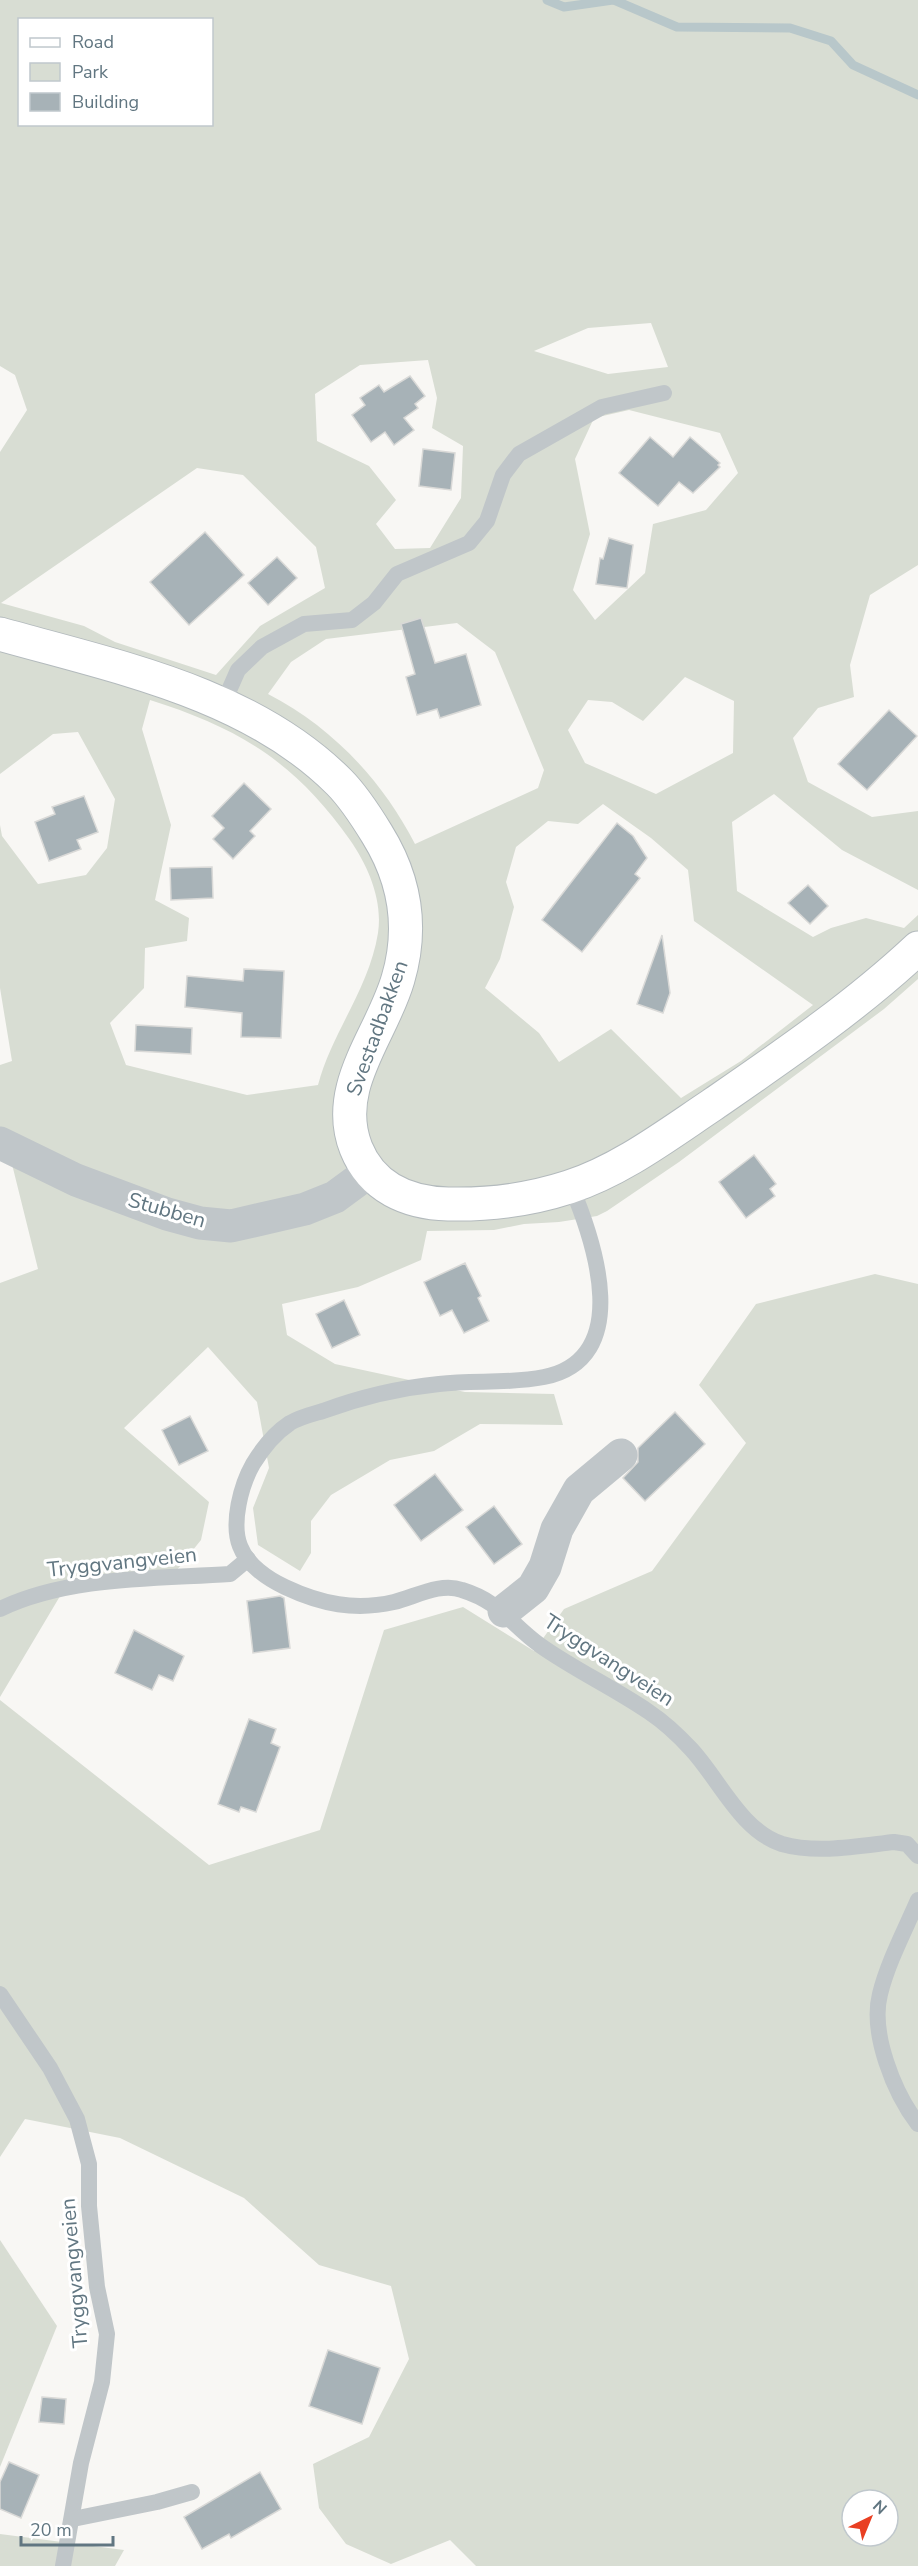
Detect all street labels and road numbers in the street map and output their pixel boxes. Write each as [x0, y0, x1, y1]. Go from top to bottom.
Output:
street label: Svestadbakken [339, 956, 415, 1100]
street label: Stubben [125, 1186, 209, 1234]
street label: Tryggvangveien [46, 1540, 198, 1584]
street label: Tryggvangveien [538, 1607, 680, 1713]
street label: Tryggvangveien [54, 2197, 94, 2349]

